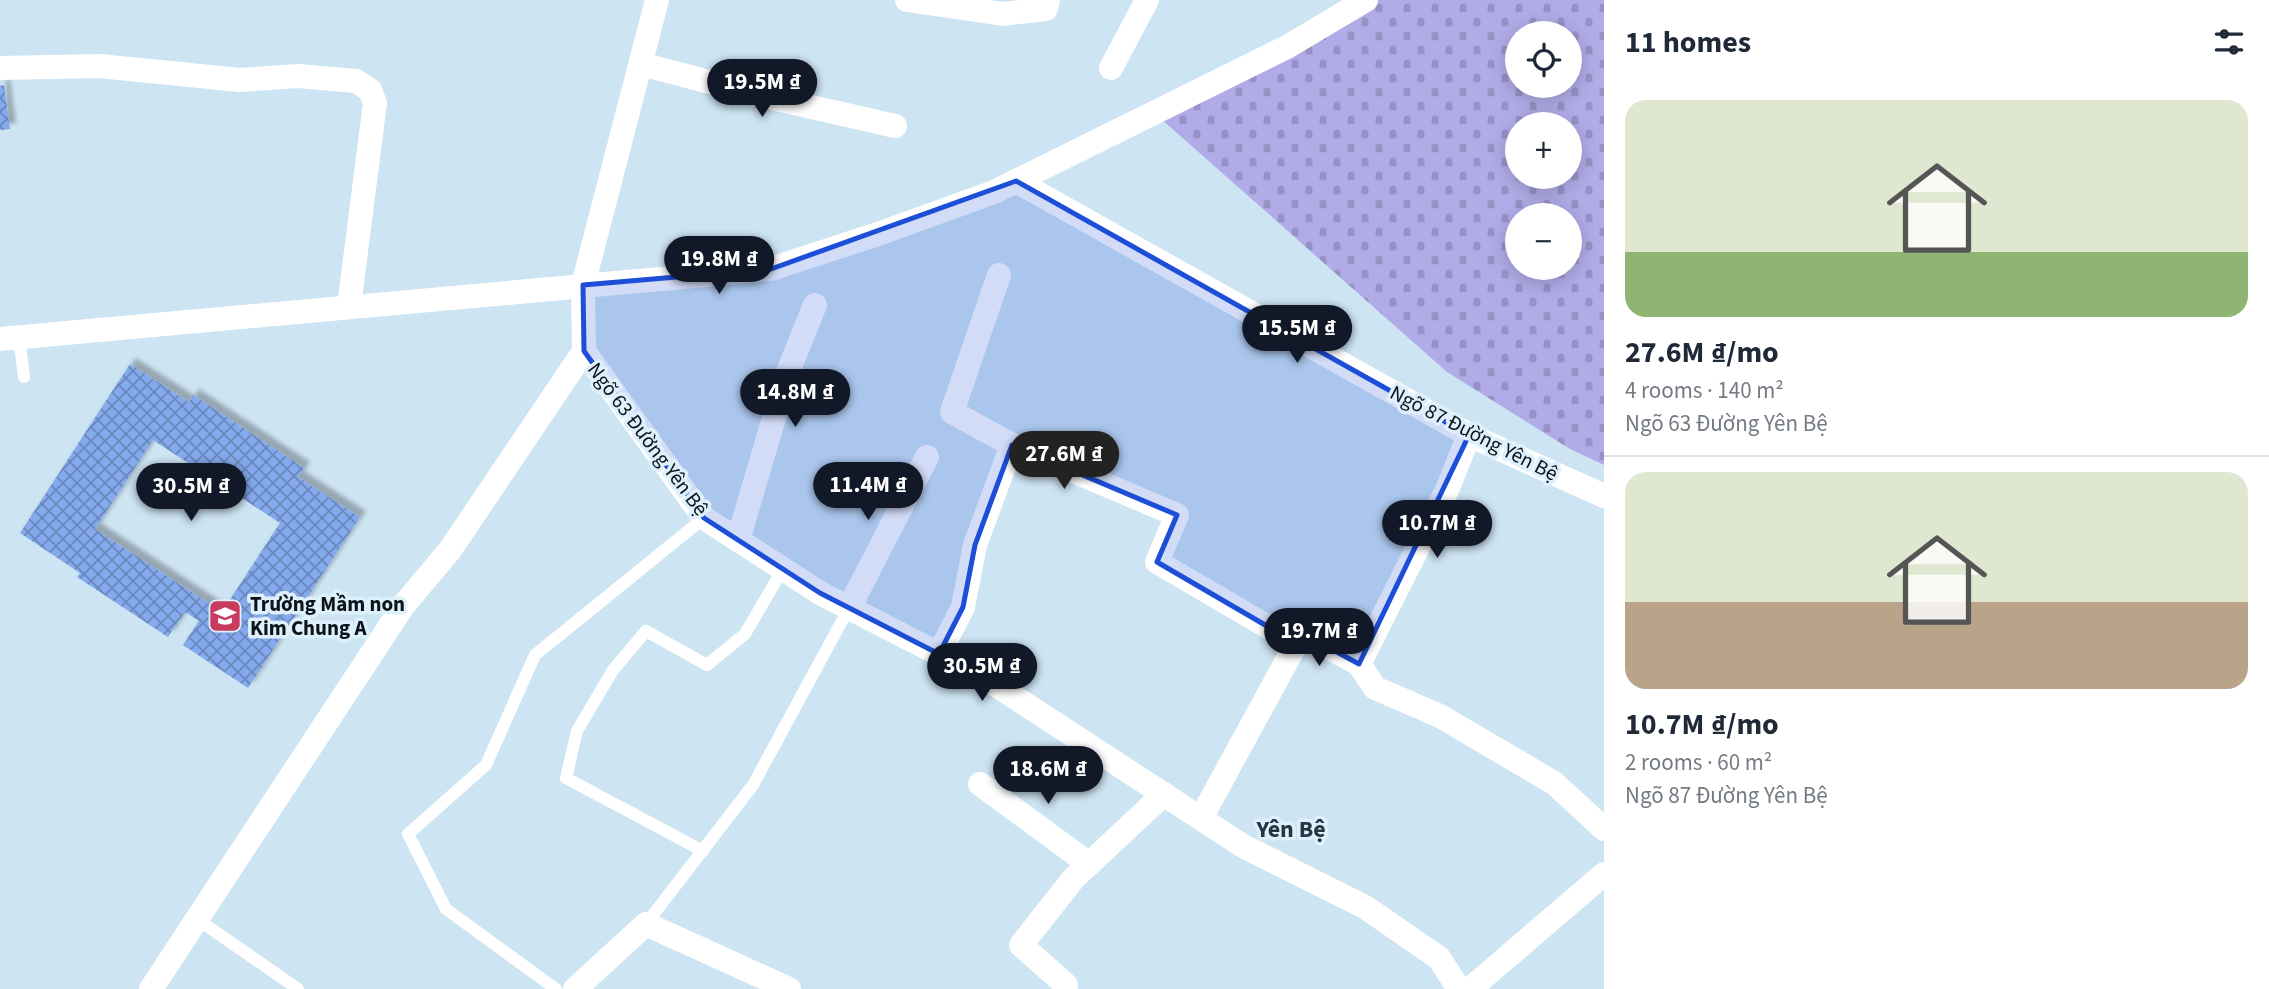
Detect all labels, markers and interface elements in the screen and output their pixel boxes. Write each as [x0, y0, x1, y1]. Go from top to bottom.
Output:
map controls [1505, 21, 1582, 280]
button: locate [1505, 21, 1582, 98]
text: 11 homes [1625, 21, 1751, 64]
icon: filters [2210, 23, 2248, 61]
pin: 19.5M ₫ [697, 60, 827, 119]
text: 19.5M ₫ [723, 65, 801, 98]
button: + [1505, 112, 1582, 189]
icon: home [1874, 145, 2000, 271]
button: − [1505, 203, 1582, 280]
pin: 19.8M ₫ [654, 236, 784, 296]
text: 19.8M ₫ [680, 242, 758, 275]
pin: 15.5M ₫ [1232, 306, 1362, 365]
text: 15.5M ₫ [1258, 311, 1336, 344]
text: 27.6M ₫/mo [1625, 331, 1779, 374]
street label: Ngõ 63 Đường Yên Bệ [580, 356, 716, 522]
pin: 14.8M ₫ [730, 370, 860, 429]
text: 4 rooms · 140 m² [1625, 374, 1784, 407]
text: 14.8M ₫ [756, 375, 834, 408]
street label: Ngõ 87 Đường Yên Bệ [1385, 378, 1563, 488]
text: Ngõ 63 Đường Yên Bệ [1625, 407, 1828, 440]
pin: 27.6M ₫ [999, 432, 1129, 491]
text: 27.6M ₫ [1025, 437, 1103, 470]
pin: 11.4M ₫ [803, 462, 933, 522]
pin: 30.5M ₫ [126, 463, 256, 523]
text: 11.4M ₫ [829, 468, 907, 501]
text: 30.5M ₫ [152, 469, 230, 502]
pin: 10.7M ₫ [1372, 500, 1502, 560]
text: 10.7M ₫ [1398, 506, 1476, 539]
icon: home [1874, 517, 2000, 643]
place label: Trường Mầm non Kim Chung A [250, 589, 405, 643]
school or university icon: Trường Mầm non Kim Chung A [206, 597, 244, 635]
pin: 19.7M ₫ [1254, 608, 1384, 668]
text: 19.7M ₫ [1280, 614, 1358, 647]
pin: 30.5M ₫ [917, 644, 1047, 703]
text: 30.5M ₫ [943, 649, 1021, 682]
text: 10.7M ₫/mo [1625, 703, 1779, 746]
pin: 18.6M ₫ [983, 746, 1113, 806]
text: 2 rooms · 60 m² [1625, 746, 1772, 779]
text: 18.6M ₫ [1009, 752, 1087, 785]
text: Ngõ 87 Đường Yên Bệ [1625, 779, 1828, 812]
district label: Yên Bệ [1255, 812, 1326, 847]

